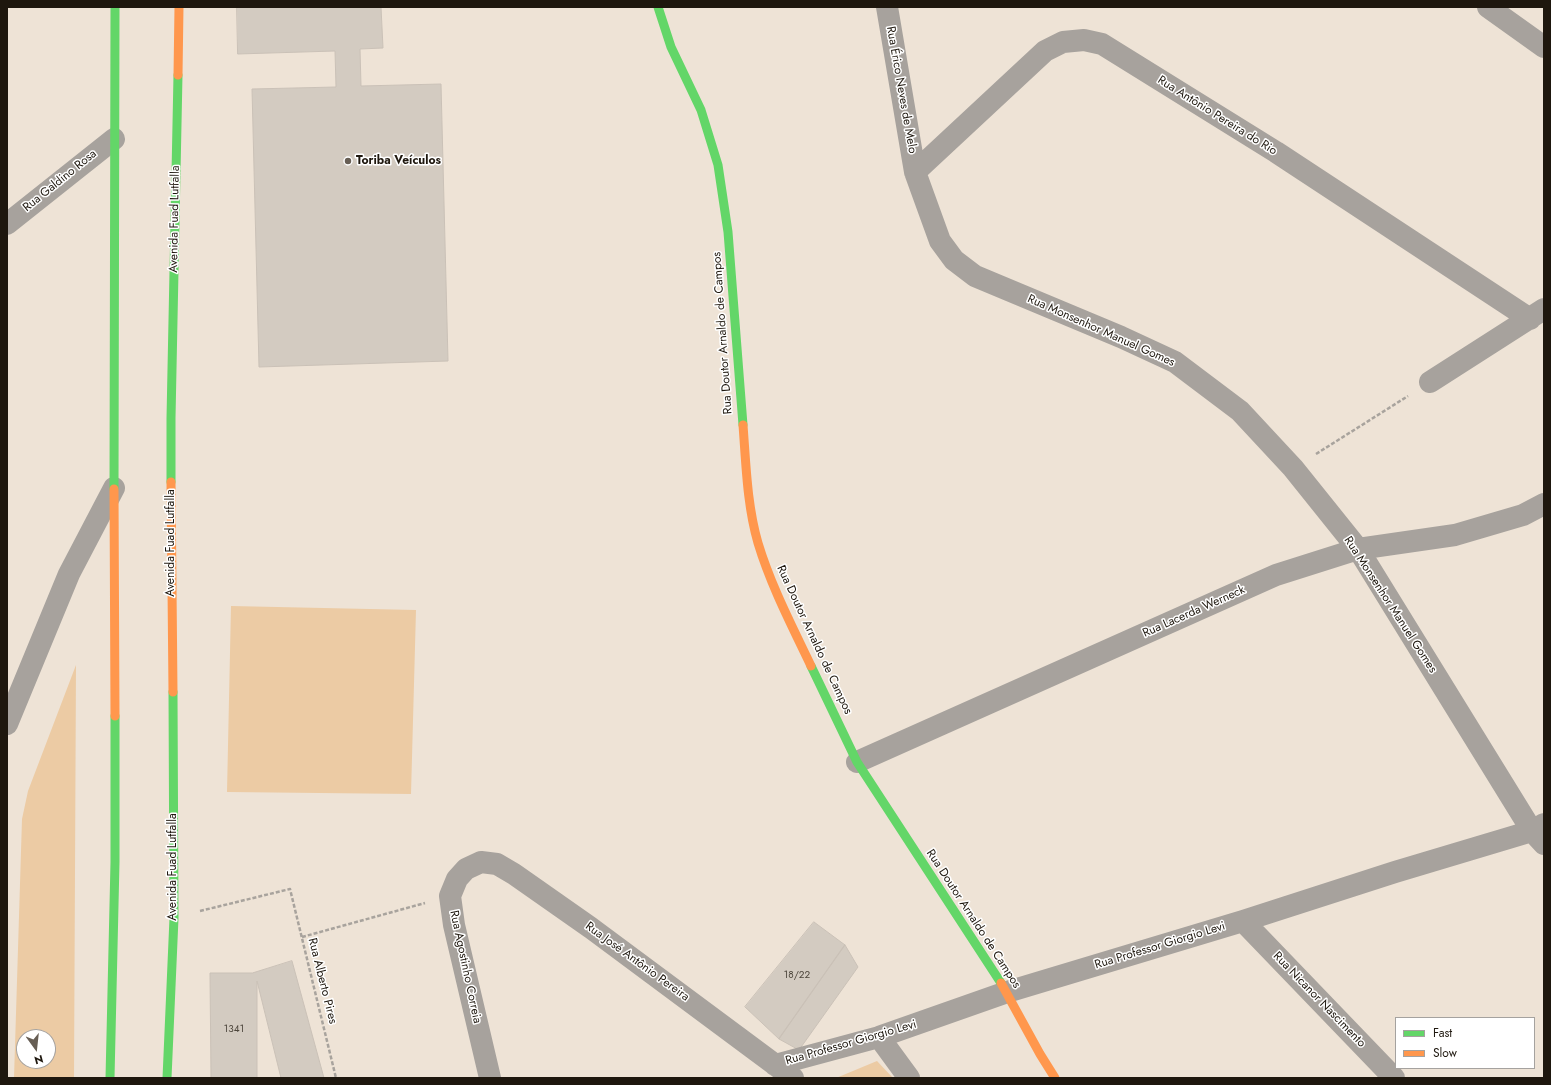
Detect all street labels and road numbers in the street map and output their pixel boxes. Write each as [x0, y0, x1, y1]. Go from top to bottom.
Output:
street label: Rua Érico Neves de Melo [883, 25, 919, 155]
street label: Rua Antônio Pereira do Rio [1155, 73, 1279, 159]
street label: Rua Galdino Rosa [20, 147, 100, 215]
street label: Avenida Fuad Lutfalla [167, 165, 183, 273]
street label: Rua Doutor Arnaldo de Campos [710, 251, 736, 415]
street label: Rua Monsenhor Manuel Gomes [1025, 292, 1177, 370]
street label: Avenida Fuad Lutfalla [164, 489, 178, 597]
street label: Rua Monsenhor Manuel Gomes [1340, 534, 1440, 676]
street label: Rua Doutor Arnaldo de Campos [773, 563, 855, 717]
street label: Rua Lacerda Werneck [1141, 583, 1247, 641]
street label: Avenida Fuad Lutfalla [166, 813, 180, 921]
street label: Rua Doutor Arnaldo de Campos [923, 847, 1023, 991]
street label: Rua Agostinho Correia [446, 909, 484, 1025]
street label: Rua José Antônio Pereira [582, 919, 692, 1005]
street label: Rua Professor Giorgio Levi [1093, 919, 1227, 973]
street label: Rua Alberto Pires [304, 937, 340, 1025]
street label: Rua Nicanor Nascimento [1270, 949, 1368, 1051]
street label: Rua Professor Giorgio Levi [784, 1017, 918, 1069]

